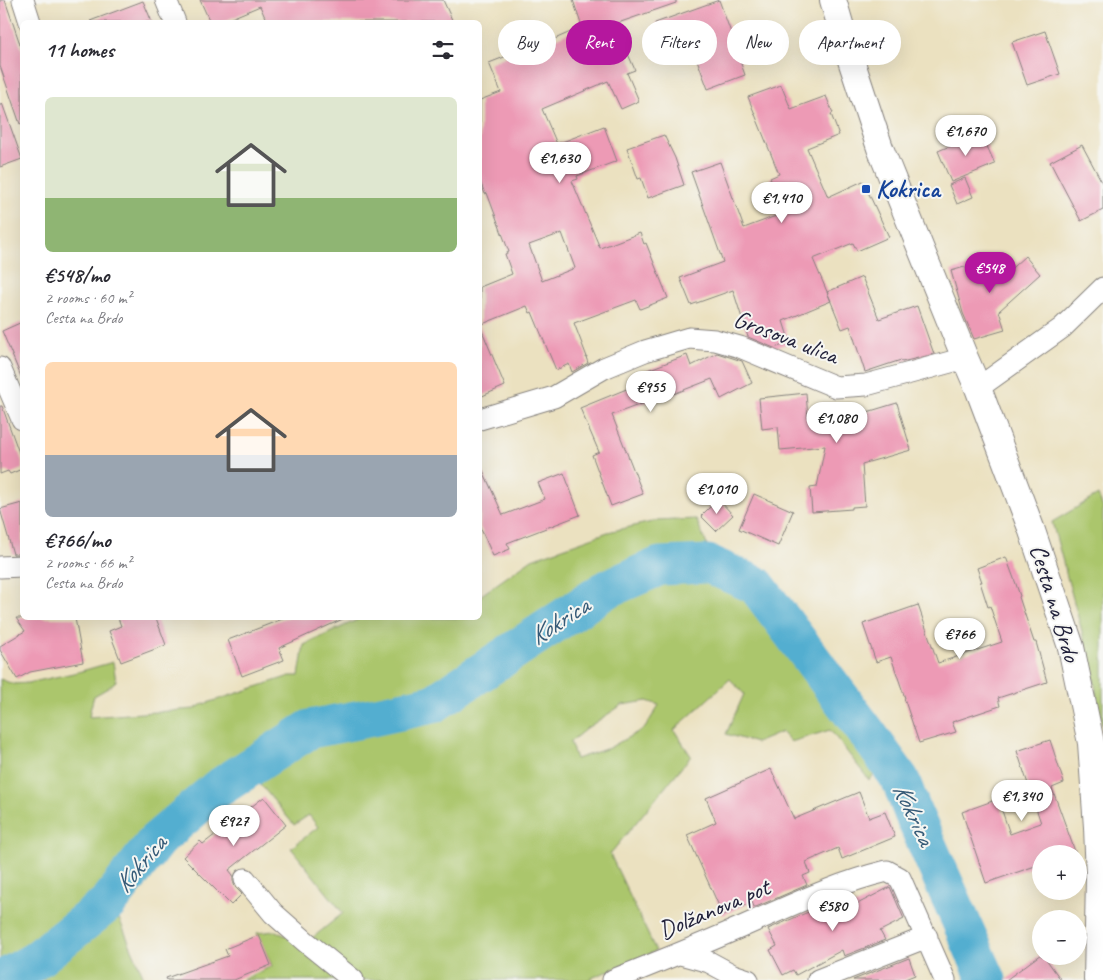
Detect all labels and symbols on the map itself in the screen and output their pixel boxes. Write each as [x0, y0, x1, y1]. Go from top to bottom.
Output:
pin: €1,670 [925, 114, 1007, 157]
pin: €1,630 [519, 142, 601, 184]
place label: Kokrica [876, 173, 942, 205]
pin: €1,410 [741, 182, 823, 224]
marker: Kokrica [860, 183, 872, 195]
pin: €548 [960, 252, 1020, 294]
street label: Grosova ulica [729, 302, 845, 373]
pin: €955 [621, 370, 681, 413]
pin: €1,080 [796, 402, 878, 444]
pin: €1,010 [676, 472, 758, 515]
street label: Cesta na Brdo [1022, 540, 1088, 667]
water label: Kokrica [523, 588, 598, 653]
pin: €766 [930, 618, 990, 660]
water label: Kokrica [885, 778, 944, 853]
pin: €1,340 [981, 780, 1063, 822]
pin: €927 [204, 804, 264, 847]
water label: Kokrica [106, 826, 176, 899]
street label: Dolžanova pot [654, 870, 777, 947]
pin: €580 [803, 890, 863, 932]

